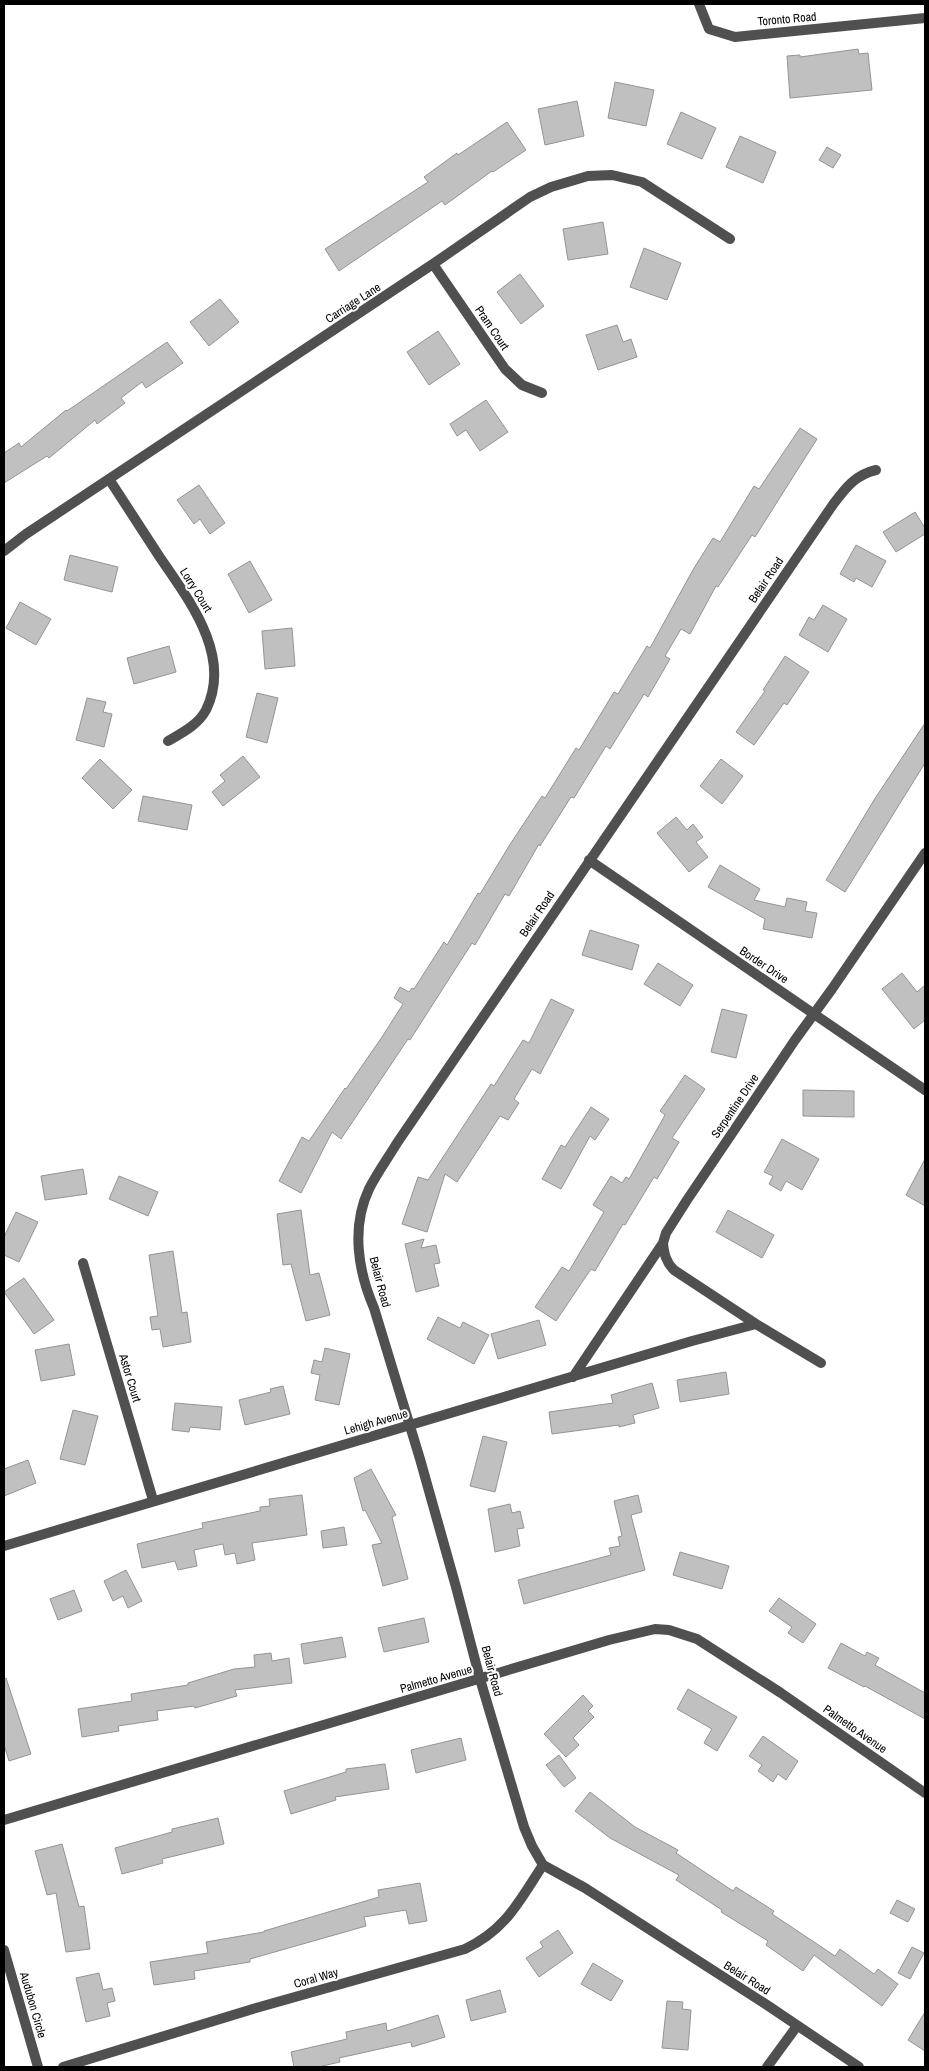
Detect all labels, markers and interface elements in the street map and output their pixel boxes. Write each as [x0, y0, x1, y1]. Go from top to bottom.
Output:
street label: Toronto Road [757, 8, 817, 30]
street label: Carriage Lane [322, 279, 384, 327]
street label: Pram Court [471, 303, 513, 354]
street label: Belair Road [745, 554, 787, 606]
street label: Lorry Court [176, 565, 216, 615]
street label: Belair Road [516, 888, 558, 940]
street label: Border Drive [736, 943, 792, 987]
street label: Serpentine Drive [708, 1071, 762, 1141]
street label: Belair Road [366, 1255, 394, 1309]
street label: Astor Court [115, 1351, 145, 1404]
street label: Lehigh Avenue [342, 1405, 410, 1439]
street label: Belair Road [478, 1644, 506, 1698]
street label: Palmetto Avenue [398, 1661, 474, 1697]
street label: Palmetto Avenue [820, 1701, 890, 1757]
street label: Belair Road [721, 1957, 773, 1999]
street label: Coral Way [292, 1964, 340, 1992]
street label: Audubon Circle [16, 1969, 50, 2040]

